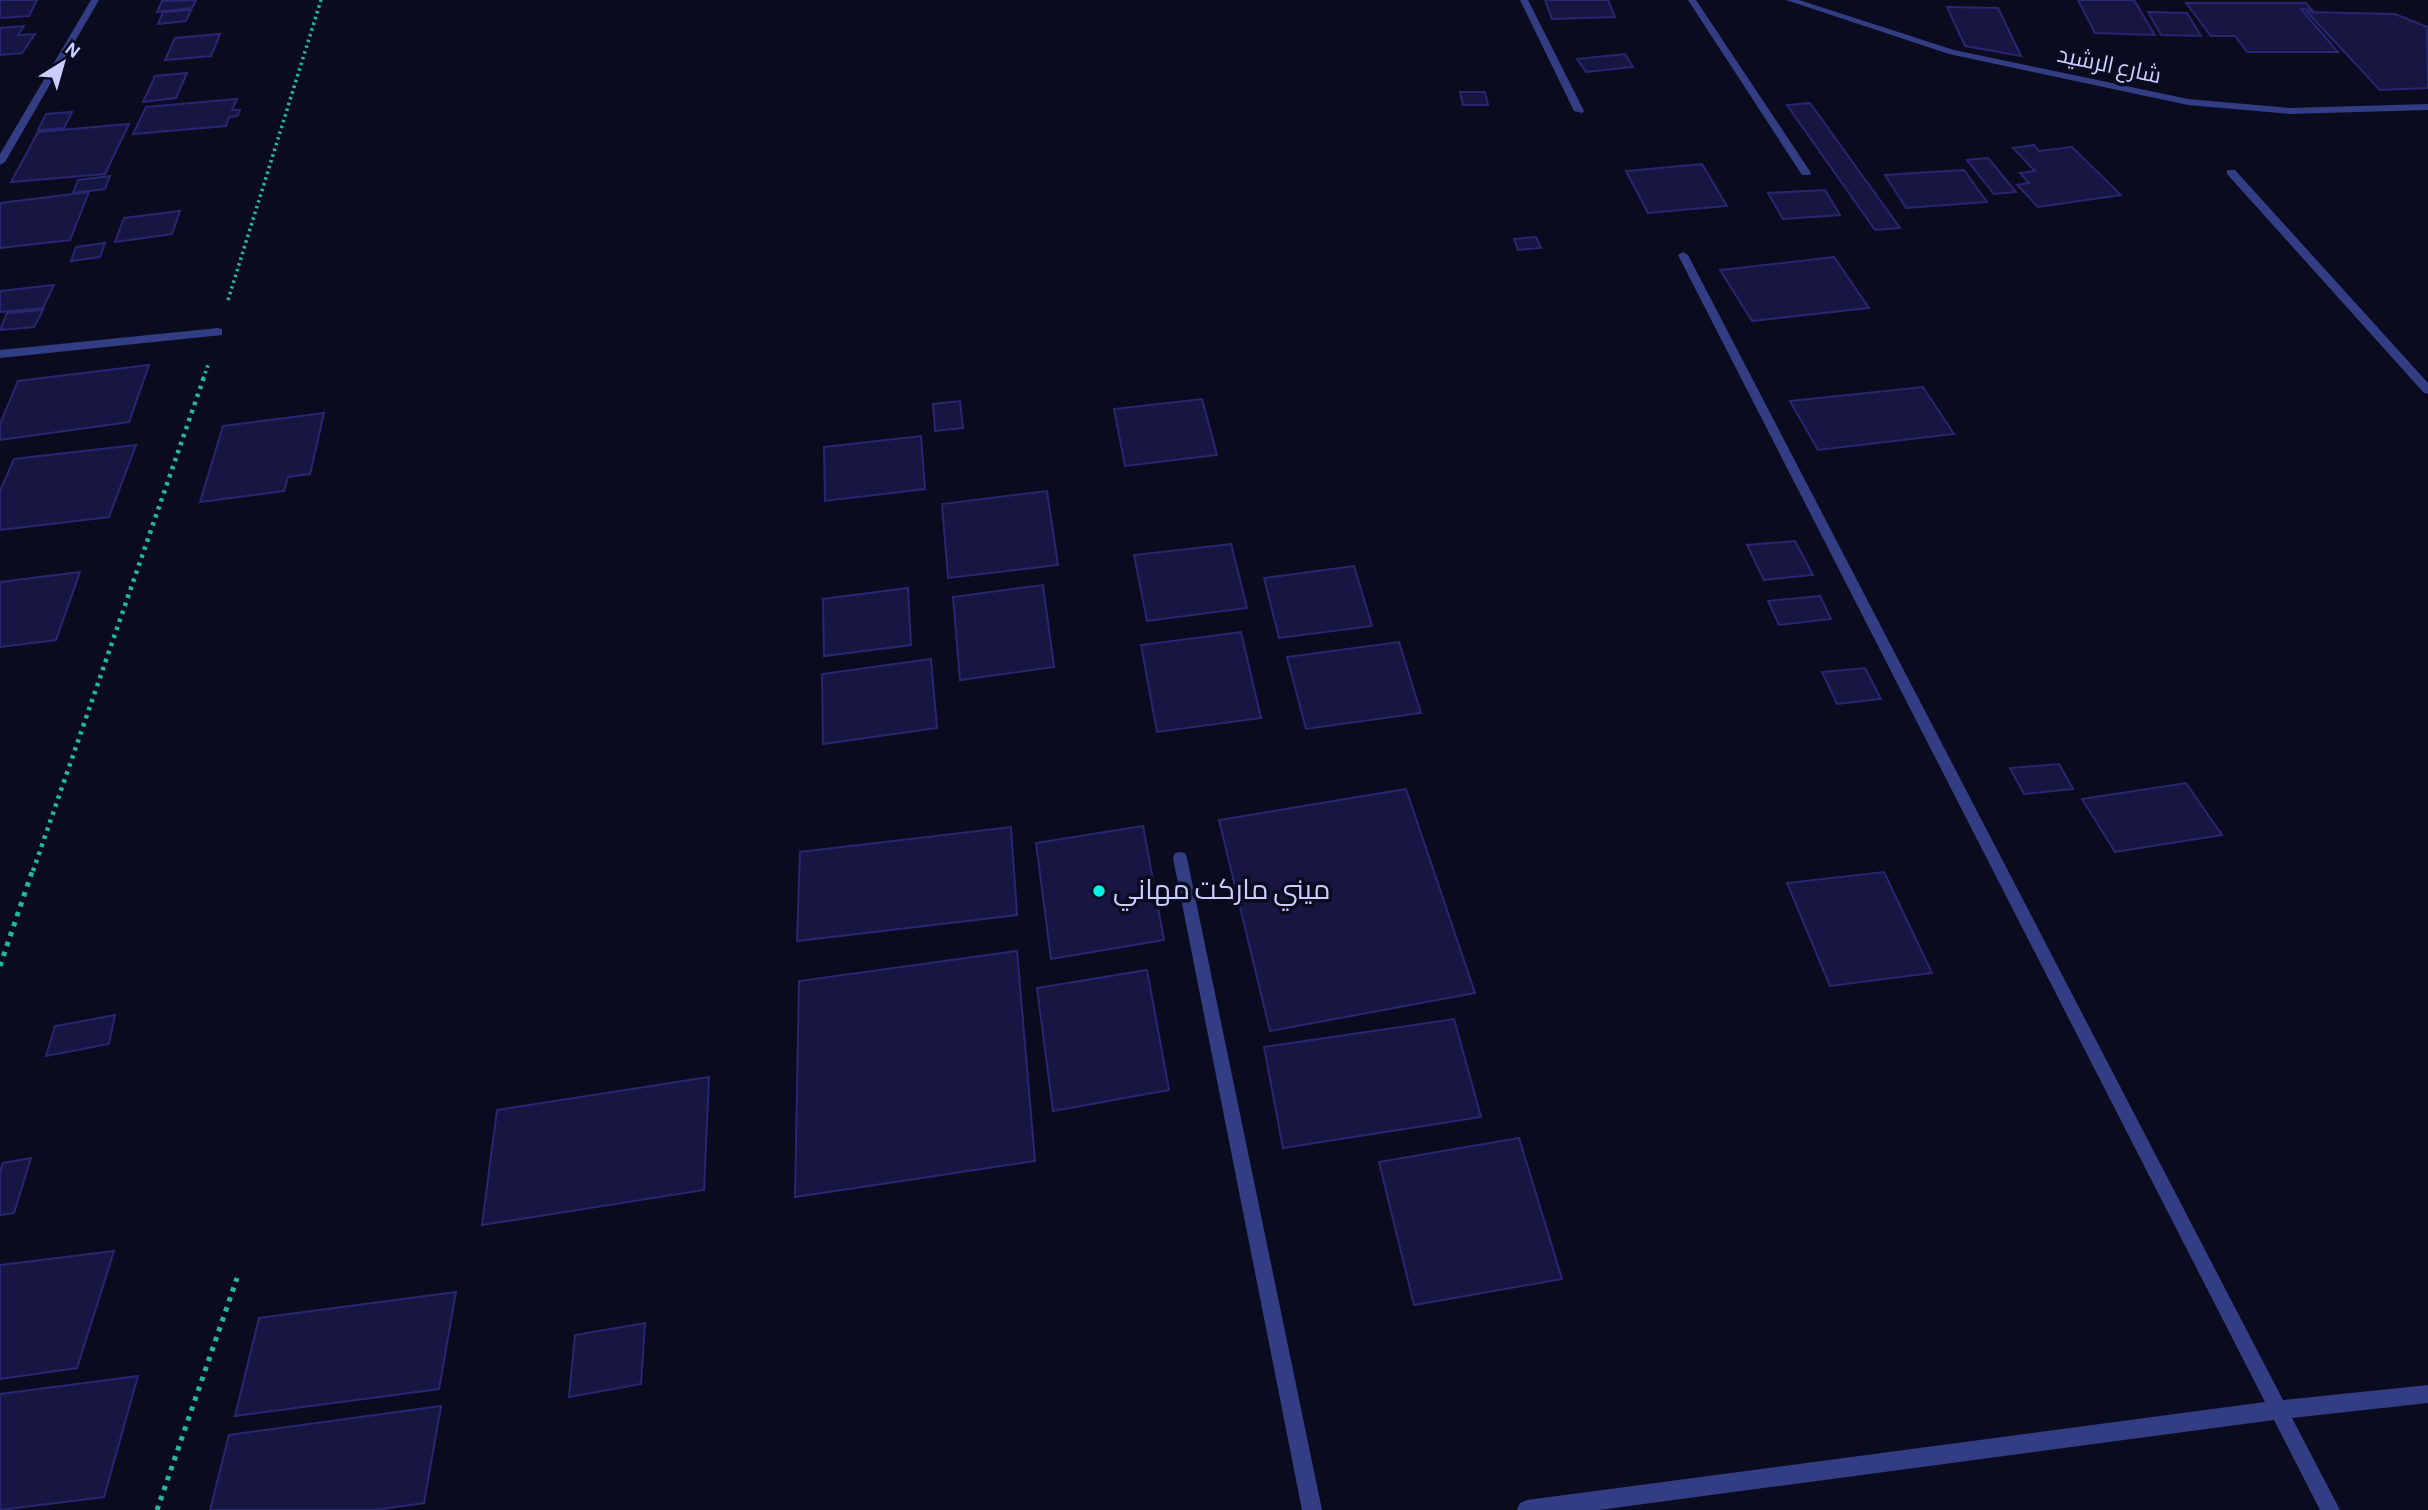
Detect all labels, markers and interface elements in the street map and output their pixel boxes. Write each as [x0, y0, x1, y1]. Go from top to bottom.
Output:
north arrow [28, 28, 98, 98]
text: N [61, 39, 83, 62]
street label: شارع الرشيد [2054, 43, 2163, 91]
place label: ميني ماركت مهاني [1113, 877, 1330, 911]
marker: ميني ماركت مهاني [1091, 883, 1107, 899]

